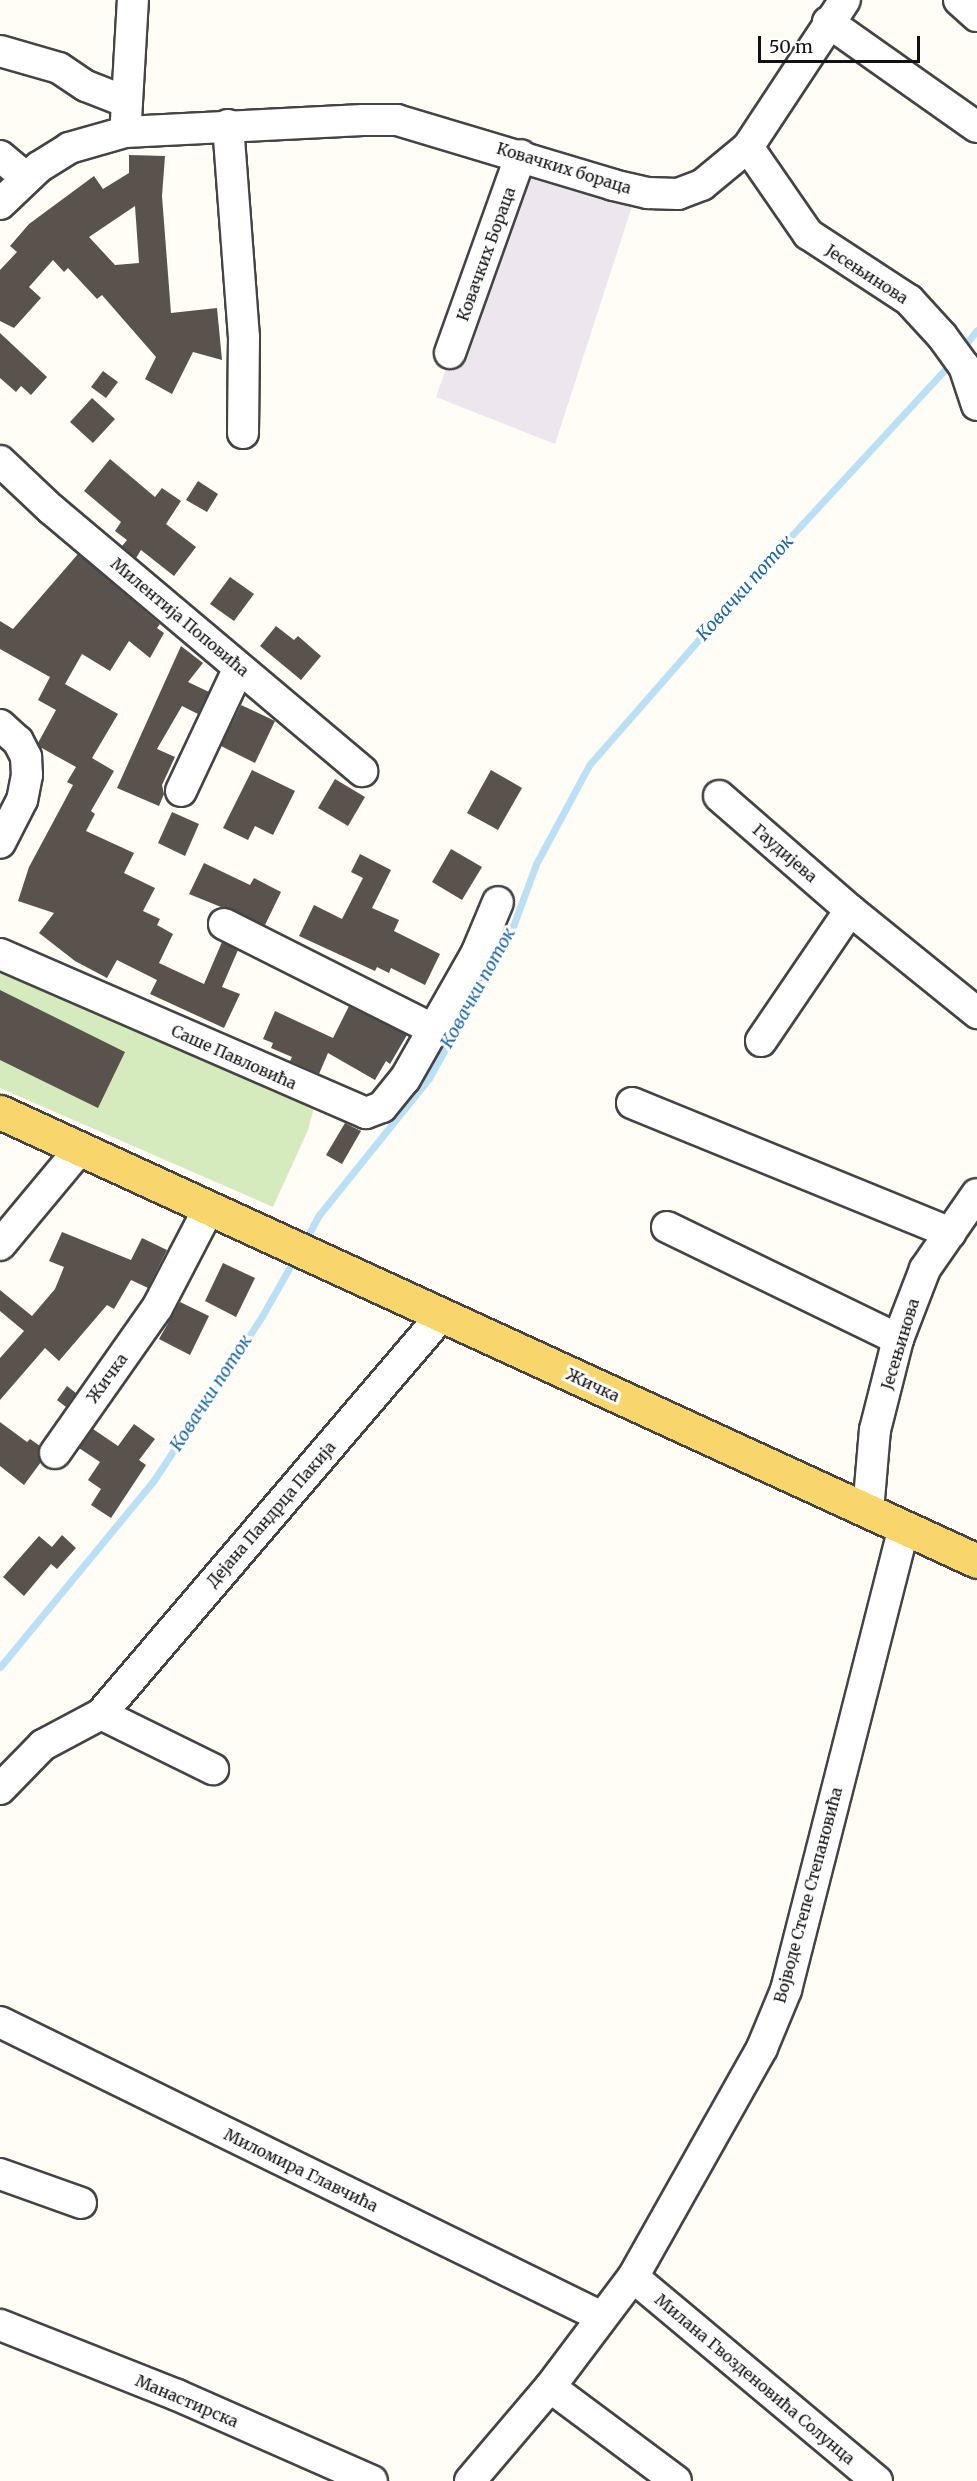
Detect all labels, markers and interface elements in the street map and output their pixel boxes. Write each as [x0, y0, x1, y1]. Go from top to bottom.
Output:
scale bar [761, 24, 923, 62]
text: 50 m [769, 35, 813, 58]
street label: Ковачких бораца [494, 138, 634, 198]
street label: Ковачких Бораца [453, 184, 519, 324]
street label: Јесењинова [822, 240, 912, 308]
water label: Ковачки поток [692, 531, 798, 645]
street label: Милентија Поповића [107, 554, 253, 680]
street label: Гаудијева [749, 820, 821, 886]
water label: Ковачки поток [436, 924, 520, 1052]
street label: Саше Павловића [168, 1021, 300, 1093]
street label: Јесењинова [877, 1296, 923, 1392]
water label: Ковачки поток [165, 1331, 257, 1455]
street label: Жичка [83, 1349, 131, 1407]
street label: Жичка [563, 1364, 623, 1406]
street label: Дејана Пандрца Пакија [203, 1437, 339, 1591]
street label: Војводе Степе Степановића [770, 1785, 846, 2005]
street label: Миломира Главчића [221, 2124, 381, 2216]
street label: Милана Гвозденовића Солунца [651, 2290, 859, 2468]
street label: Манастирска [133, 2371, 241, 2431]

